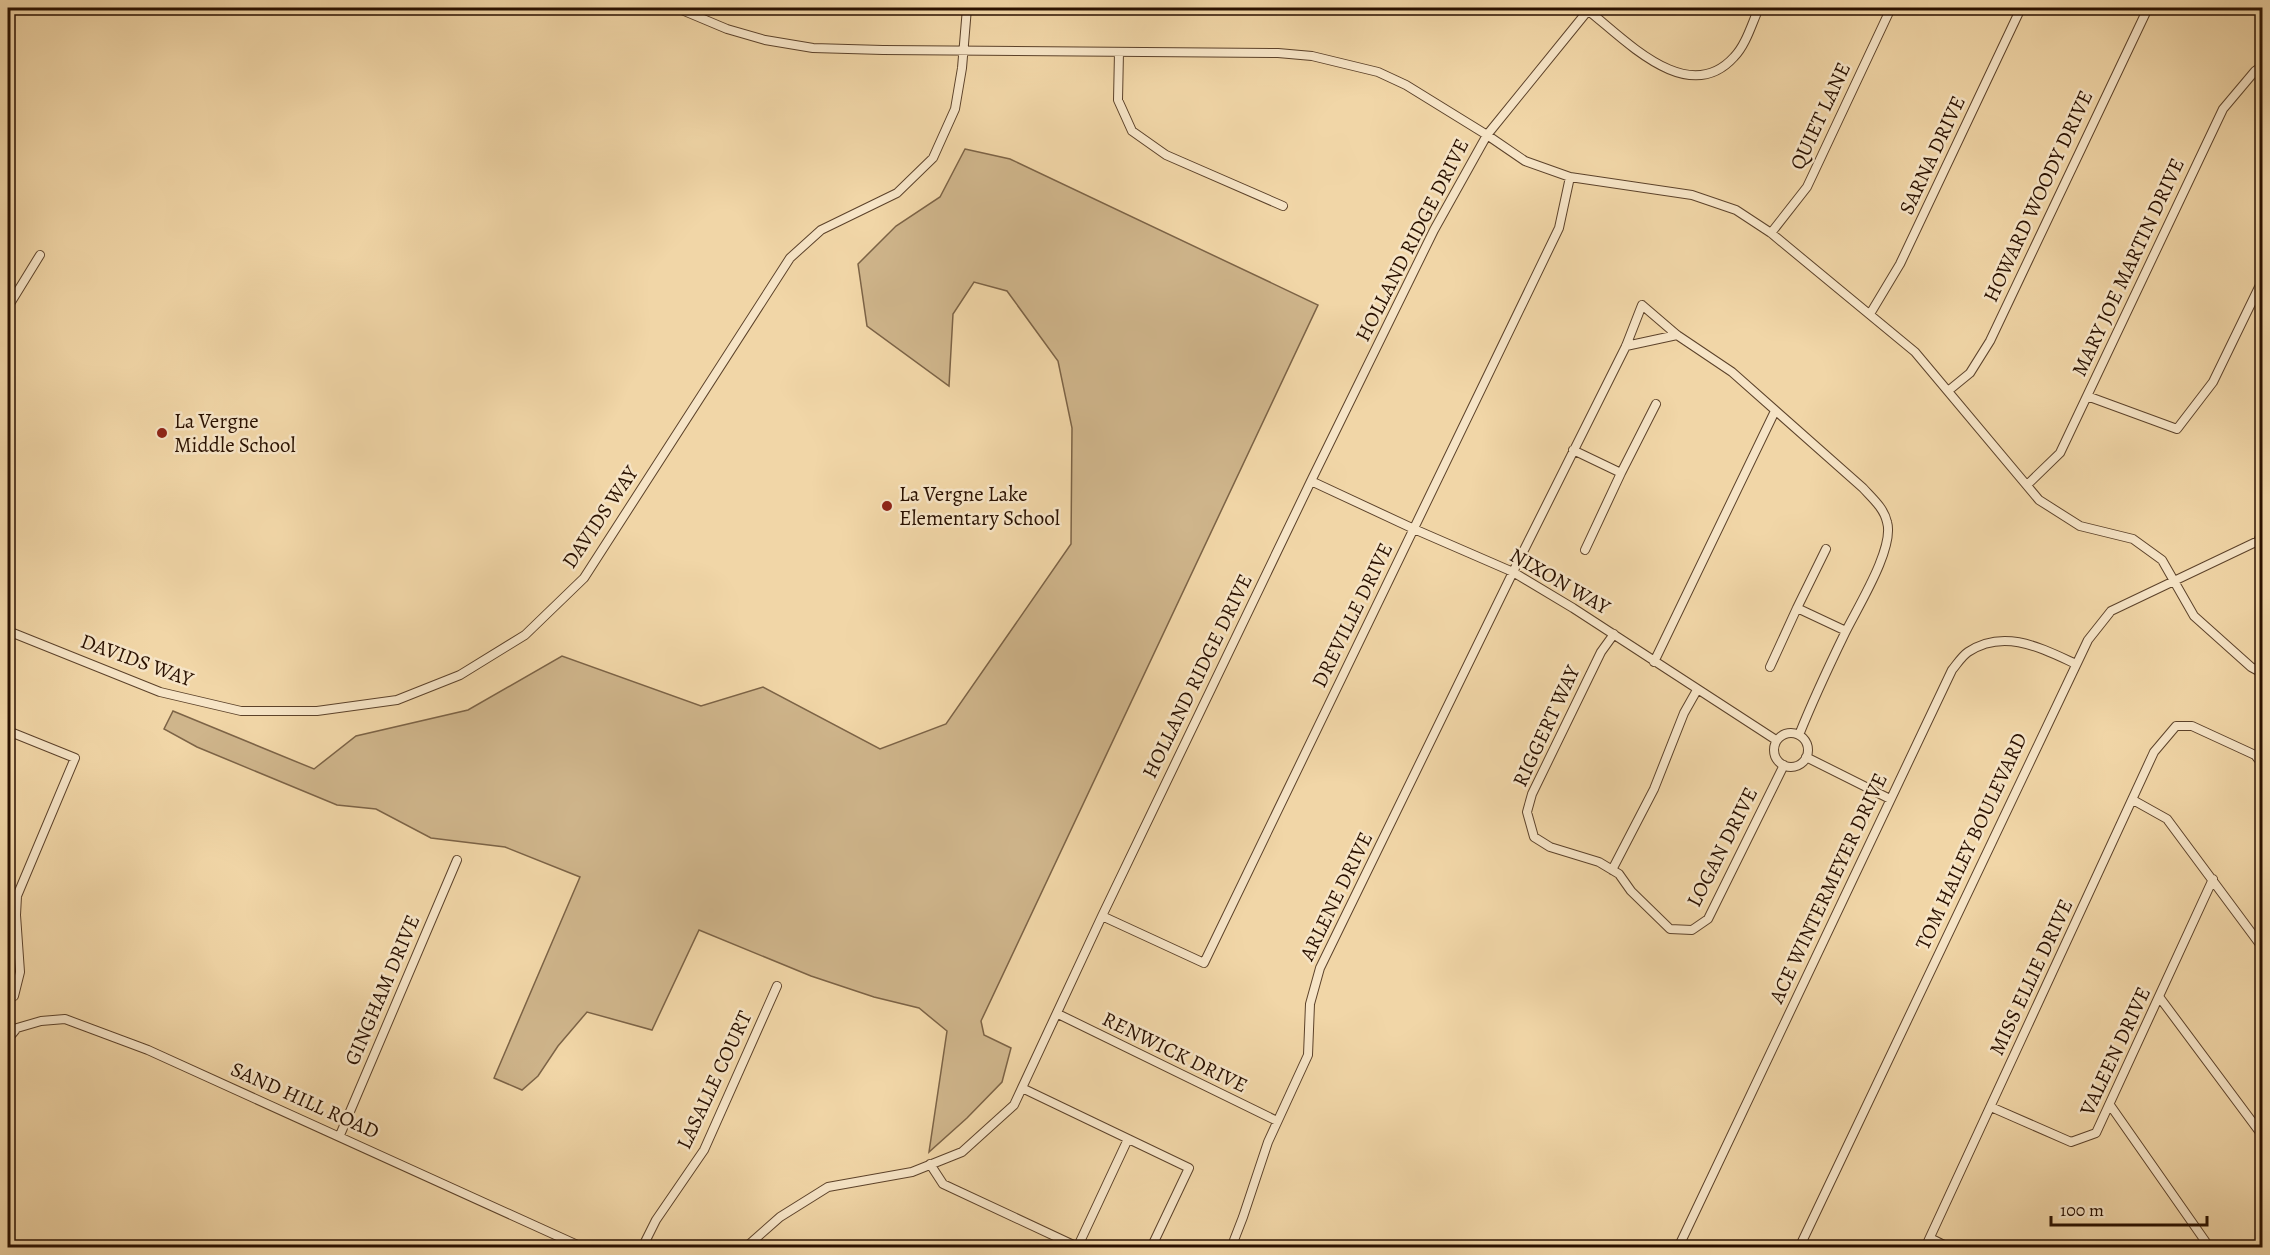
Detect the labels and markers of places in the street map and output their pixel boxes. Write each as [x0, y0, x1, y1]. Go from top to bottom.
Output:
place label: La Vergne Middle School [174, 407, 296, 459]
marker: La Vergne Middle School [155, 426, 169, 440]
place label: La Vergne Lake Elementary School [899, 480, 1060, 532]
marker: La Vergne Lake Elementary School [880, 499, 894, 513]

